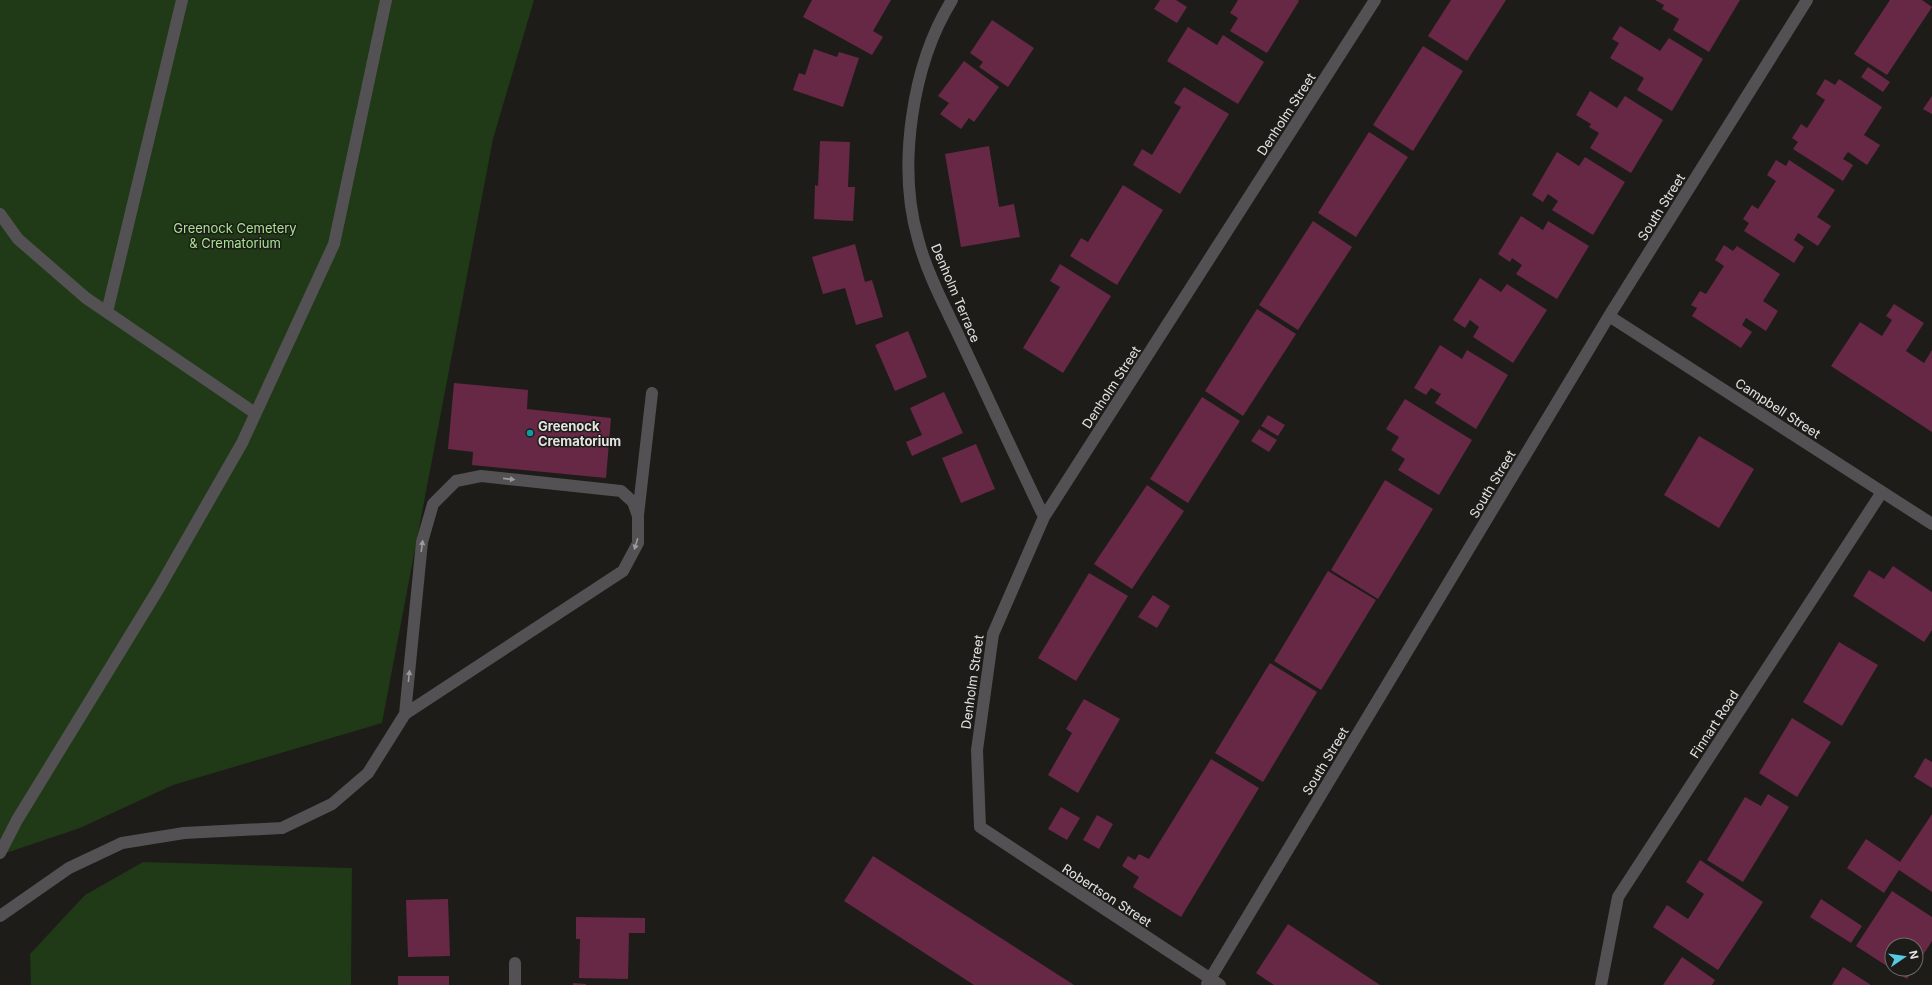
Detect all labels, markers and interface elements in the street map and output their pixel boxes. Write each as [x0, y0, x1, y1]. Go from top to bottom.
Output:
street label: Denholm Street [1253, 70, 1319, 158]
street label: South Street [1634, 170, 1688, 244]
park label: Greenock Cemetery & Crematorium [173, 220, 297, 251]
street label: Denholm Terrace [928, 241, 984, 345]
street label: Denholm Street [1078, 343, 1144, 431]
street label: Campbell Street [1732, 375, 1824, 441]
place label: Greenock Crematorium [538, 418, 621, 449]
marker: Greenock Crematorium [525, 428, 535, 438]
street label: South Street [1466, 447, 1518, 521]
one-way arrow [503, 475, 515, 482]
one-way arrow [633, 538, 639, 550]
one-way arrow [419, 540, 425, 552]
street label: Denholm Street [957, 634, 987, 730]
one-way arrow [406, 670, 412, 682]
street label: Finnart Road [1686, 687, 1742, 761]
street label: South Street [1299, 724, 1351, 798]
street label: Robertson Street [1059, 860, 1155, 930]
north arrow [1884, 937, 1924, 977]
text: N [1906, 949, 1922, 960]

